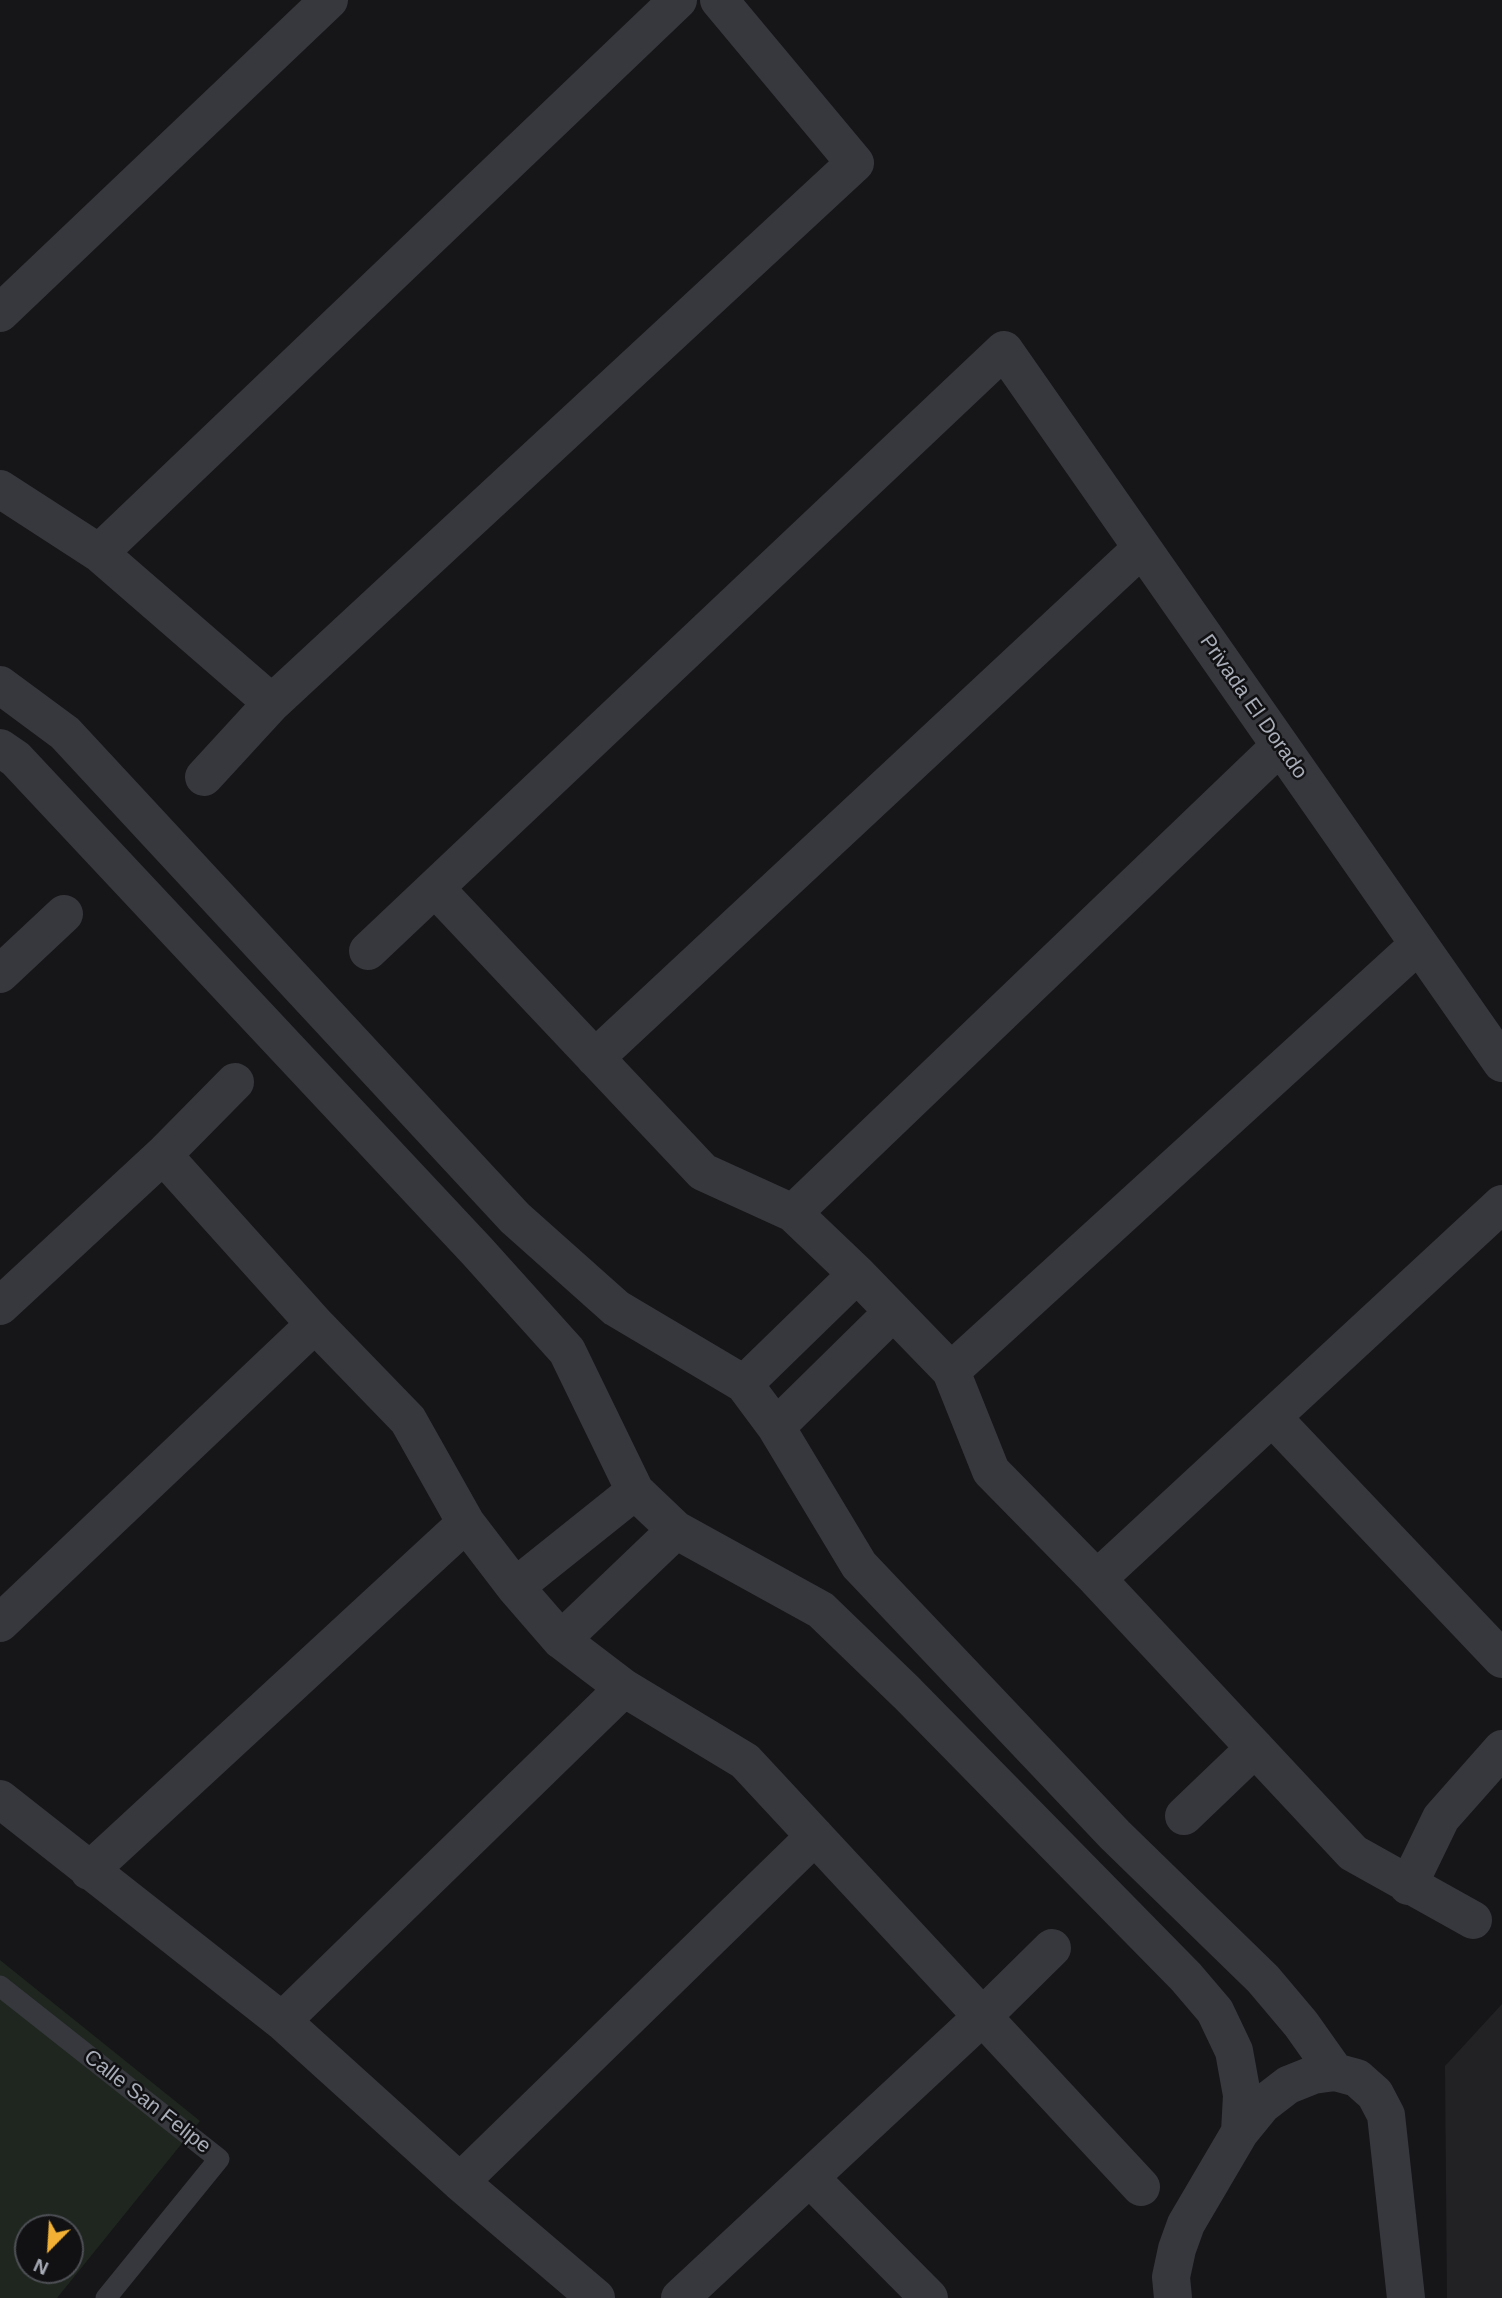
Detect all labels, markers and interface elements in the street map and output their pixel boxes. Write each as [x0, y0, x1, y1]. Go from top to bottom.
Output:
street label: Privada El Dorado [1194, 630, 1312, 784]
street label: Calle San Felipe [79, 2045, 215, 2159]
north arrow [14, 2214, 84, 2284]
text: N [31, 2254, 52, 2279]

